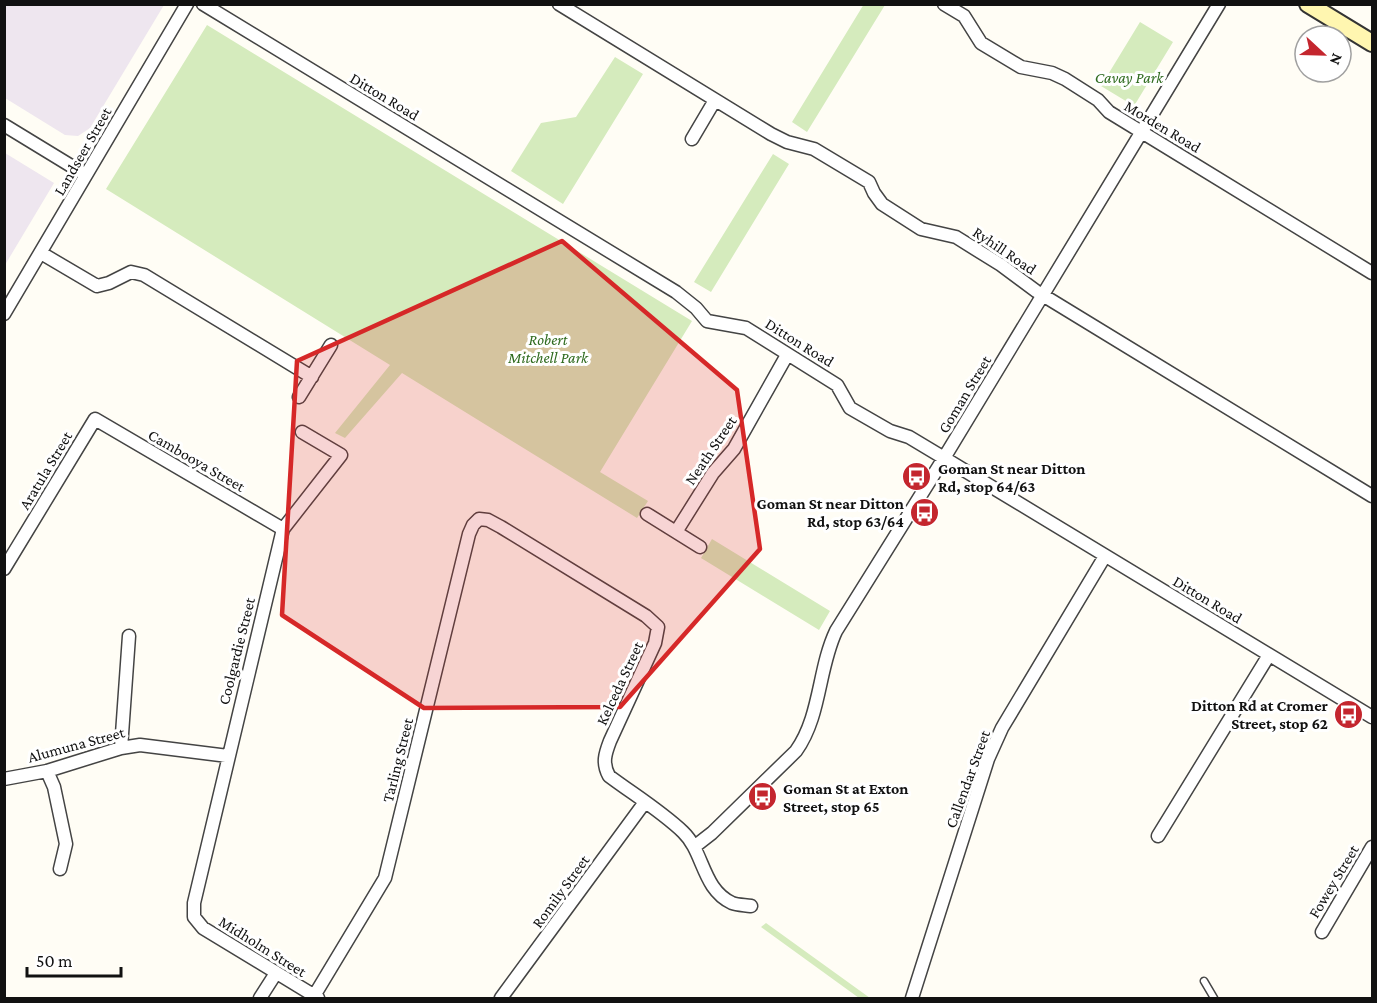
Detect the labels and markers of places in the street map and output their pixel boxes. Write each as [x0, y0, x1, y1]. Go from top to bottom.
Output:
place label: Goman St near Ditton Rd, stop 64/63 [938, 460, 1086, 495]
bus stop icon: Goman St near Ditton Rd, stop 64/63 [901, 461, 933, 493]
place label: Goman St near Ditton Rd, stop 63/64 [756, 495, 904, 530]
bus stop icon: Goman St near Ditton Rd, stop 63/64 [909, 496, 941, 528]
place label: Ditton Rd at Cromer Street, stop 62 [1191, 697, 1329, 732]
bus stop icon: Ditton Rd at Cromer Street, stop 62 [1333, 698, 1365, 730]
place label: Goman St at Exton Street, stop 65 [783, 780, 909, 815]
bus stop icon: Goman St at Exton Street, stop 65 [746, 781, 778, 813]

